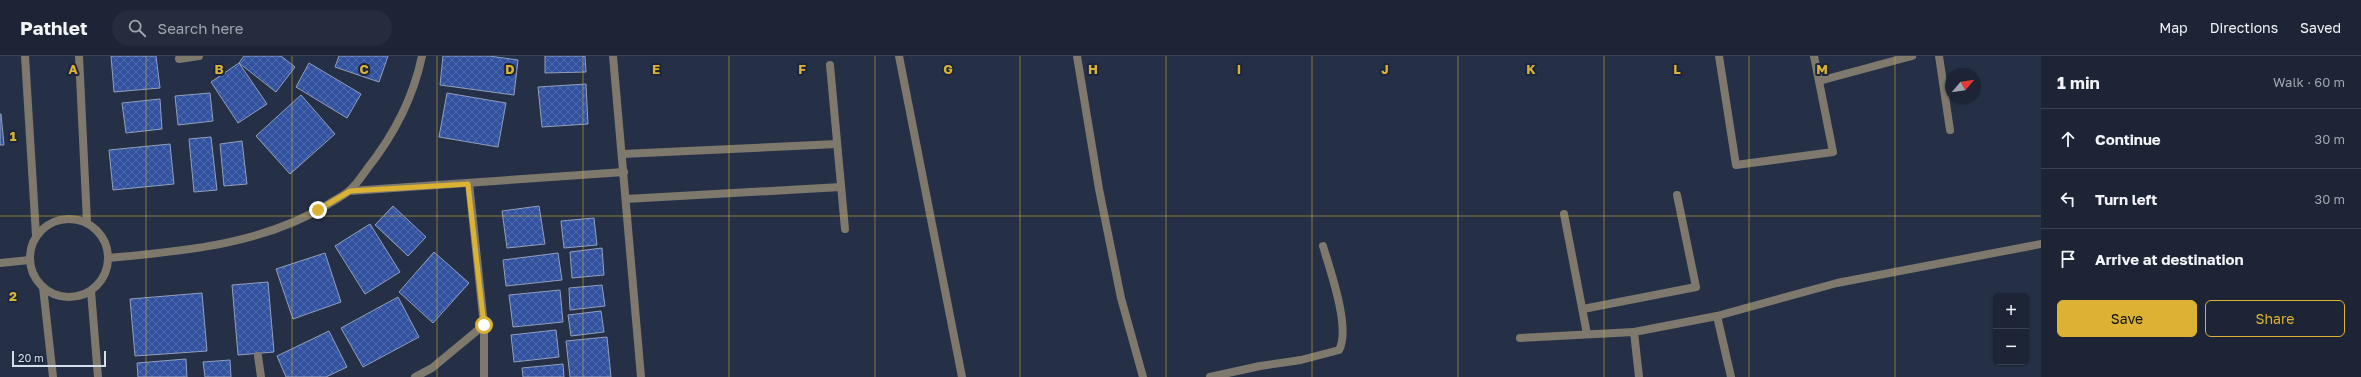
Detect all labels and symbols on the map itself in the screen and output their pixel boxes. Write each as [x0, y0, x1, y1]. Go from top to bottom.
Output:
text: A [68, 61, 78, 77]
text: B [214, 61, 224, 77]
text: C [359, 61, 369, 77]
text: D [505, 61, 515, 77]
text: E [652, 61, 660, 77]
text: F [798, 61, 806, 77]
text: G [943, 61, 953, 77]
text: H [1088, 61, 1098, 77]
text: I [1237, 61, 1241, 77]
text: J [1381, 61, 1389, 77]
text: K [1526, 61, 1536, 77]
text: L [1673, 61, 1681, 77]
text: M [1816, 61, 1828, 77]
north arrow [1945, 68, 1981, 104]
text: 1 [10, 128, 17, 144]
route end [309, 201, 327, 219]
text: 2 [9, 288, 17, 304]
route start [475, 316, 493, 334]
scale bar [12, 349, 106, 368]

